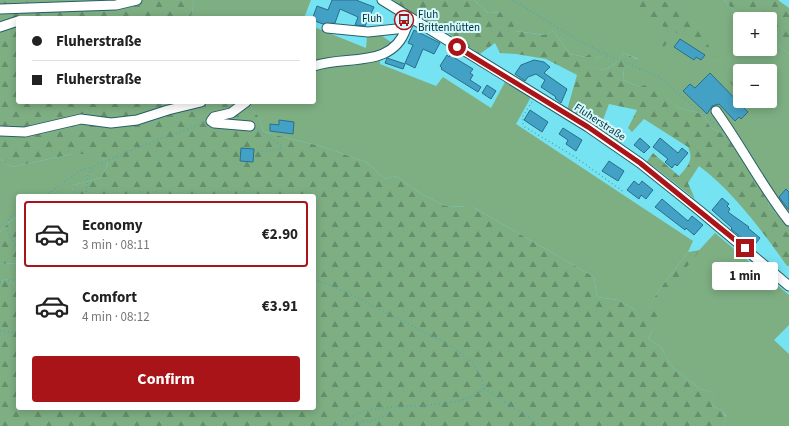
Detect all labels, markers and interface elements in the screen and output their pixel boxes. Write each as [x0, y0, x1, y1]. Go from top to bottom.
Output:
place label: Fluh Brittenhütten [418, 7, 480, 35]
bus stop icon: Fluh Brittenhütten [393, 9, 415, 31]
street label: Fluh [362, 11, 382, 26]
map controls [733, 12, 777, 108]
button: + [733, 12, 777, 56]
text: Fluherstraße [56, 31, 142, 52]
route start [448, 38, 466, 56]
button: − [733, 64, 777, 108]
text: Fluherstraße [56, 69, 142, 90]
street label: Fluherstraße [571, 100, 629, 144]
text: Economy [82, 215, 143, 236]
icon: car [34, 216, 70, 252]
text: €2.90 [262, 224, 298, 245]
text: 3 min · 08:11 [82, 236, 150, 254]
route end [736, 239, 754, 257]
callout: 1 min [712, 262, 778, 290]
text: 1 min [729, 267, 761, 285]
text: Comfort [82, 287, 137, 308]
icon: car [34, 288, 70, 324]
text: €3.91 [262, 296, 298, 317]
text: 4 min · 08:12 [82, 308, 150, 326]
button: Confirm [32, 356, 300, 402]

